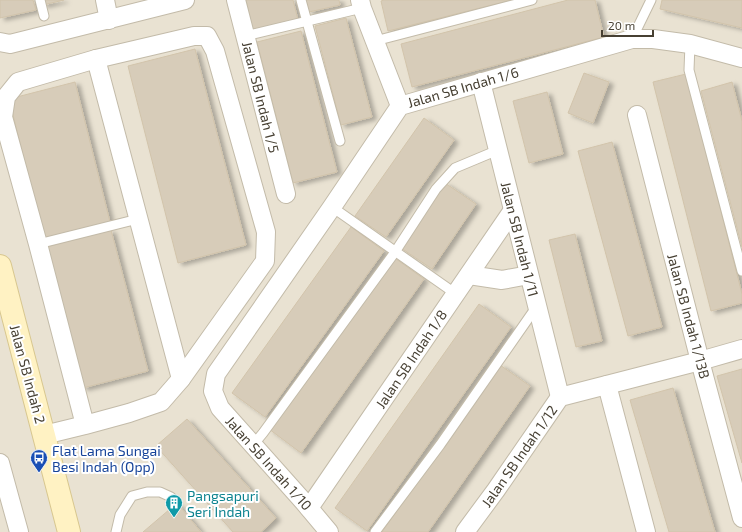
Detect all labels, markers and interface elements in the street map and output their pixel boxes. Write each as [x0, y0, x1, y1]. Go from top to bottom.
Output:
scale bar [602, 12, 653, 38]
text: 20 m [608, 18, 635, 32]
street label: Jalan SB Indah 1/5 [239, 39, 283, 155]
street label: Jalan SB Indah 1/6 [405, 63, 521, 111]
street label: Jalan SB Indah 1/11 [497, 180, 543, 298]
street label: Jalan SB Indah 1/13B [664, 252, 714, 380]
street label: Jalan SB Indah 1/8 [372, 306, 450, 412]
street label: Jalan SB Indah 2 [7, 323, 49, 426]
street label: Jalan SB Indah 1/12 [478, 402, 561, 510]
street label: Jalan SB Indah 1/10 [222, 412, 316, 514]
place label: Flat Lama Sungai Besi Indah (Opp) [52, 442, 161, 475]
bus stop icon: Flat Lama Sungai Besi Indah (Opp) [29, 448, 49, 473]
place label: Pangsapuri Seri Indah [187, 487, 259, 520]
building icon: Pangsapuri Seri Indah [164, 493, 184, 518]

